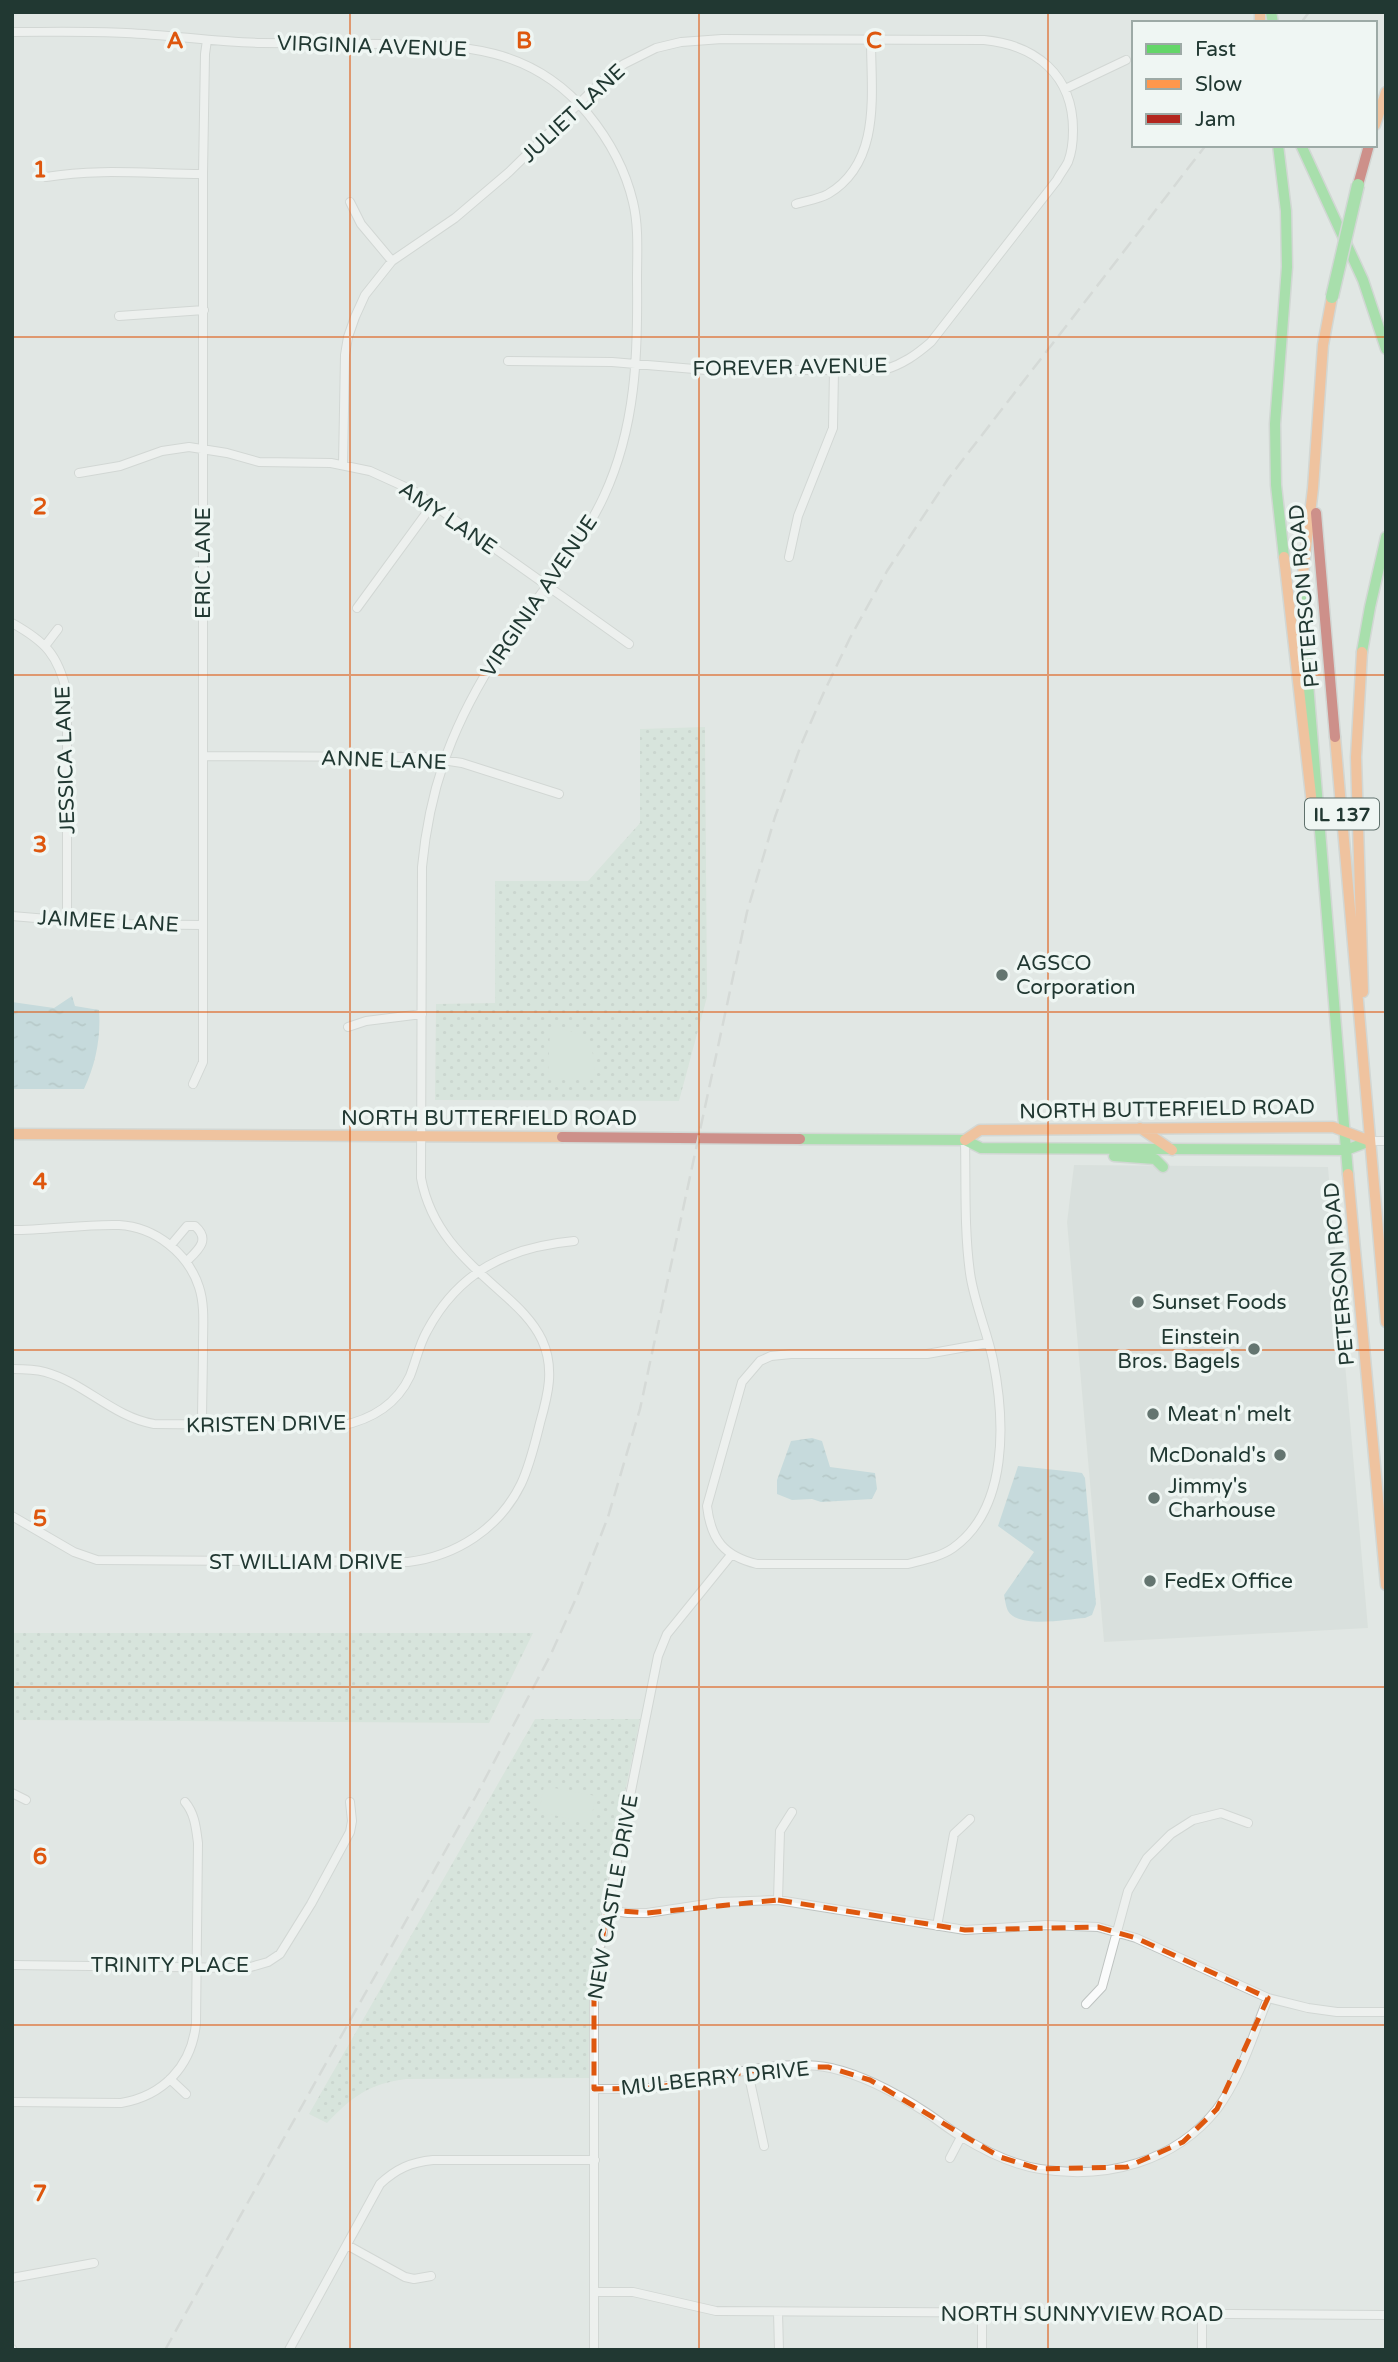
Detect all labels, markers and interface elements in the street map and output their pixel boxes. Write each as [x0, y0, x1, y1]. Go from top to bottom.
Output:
legend [1132, 21, 1377, 147]
text: A [166, 27, 184, 55]
text: B [516, 27, 532, 55]
text: C [866, 27, 882, 55]
street label: VIRGINIA AVENUE [276, 31, 467, 62]
text: Fast [1195, 37, 1236, 62]
street label: JULIET LANE [516, 59, 631, 168]
text: Slow [1195, 72, 1243, 97]
text: Jam [1195, 107, 1236, 132]
text: 1 [33, 156, 47, 184]
street label: FOREVER AVENUE [692, 353, 888, 382]
street label: AMY LANE [394, 477, 501, 560]
text: 2 [33, 493, 47, 521]
street label: PETERSON ROAD [1284, 503, 1325, 689]
street label: ERIC LANE [191, 507, 216, 619]
street label: VIRGINIA AVENUE [476, 510, 603, 682]
street label: JESSICA LANE [50, 685, 81, 835]
street label: ANNE LANE [321, 746, 447, 775]
road number: IL 137 [1305, 799, 1379, 830]
text: 3 [33, 831, 47, 859]
street label: JAIMEE LANE [37, 905, 179, 938]
place label: AGSCO Corporation [1016, 951, 1136, 1000]
marker: AGSCO Corporation [994, 967, 1010, 983]
street label: NORTH BUTTERFIELD ROAD [1019, 1094, 1315, 1125]
street label: NORTH BUTTERFIELD ROAD [341, 1106, 637, 1131]
text: 4 [33, 1168, 48, 1196]
street label: PETERSON ROAD [1319, 1181, 1360, 1367]
place label: Sunset Foods [1152, 1290, 1287, 1315]
marker: Sunset Foods [1130, 1294, 1146, 1310]
place label: Einstein Bros. Bagels [1117, 1325, 1240, 1374]
marker: Einstein Bros. Bagels [1246, 1341, 1262, 1357]
place label: Meat n' melt [1167, 1402, 1291, 1427]
marker: Meat n' melt [1145, 1406, 1161, 1422]
street label: KRISTEN DRIVE [186, 1411, 346, 1438]
place label: McDonald's [1149, 1443, 1266, 1468]
marker: McDonald's [1272, 1447, 1288, 1463]
place label: Jimmy's Charhouse [1168, 1474, 1276, 1523]
marker: Jimmy's Charhouse [1146, 1490, 1162, 1506]
text: 5 [33, 1505, 47, 1533]
street label: ST WILLIAM DRIVE [209, 1550, 403, 1575]
place label: FedEx Office [1164, 1569, 1293, 1594]
marker: FedEx Office [1142, 1573, 1158, 1589]
street label: NEW CASTLE DRIVE [583, 1793, 644, 2002]
text: 6 [33, 1843, 47, 1871]
street label: TRINITY PLACE [91, 1953, 249, 1978]
street label: MULBERRY DRIVE [619, 2056, 811, 2101]
text: 7 [33, 2180, 47, 2208]
street label: NORTH SUNNYVIEW ROAD [941, 2302, 1223, 2327]

